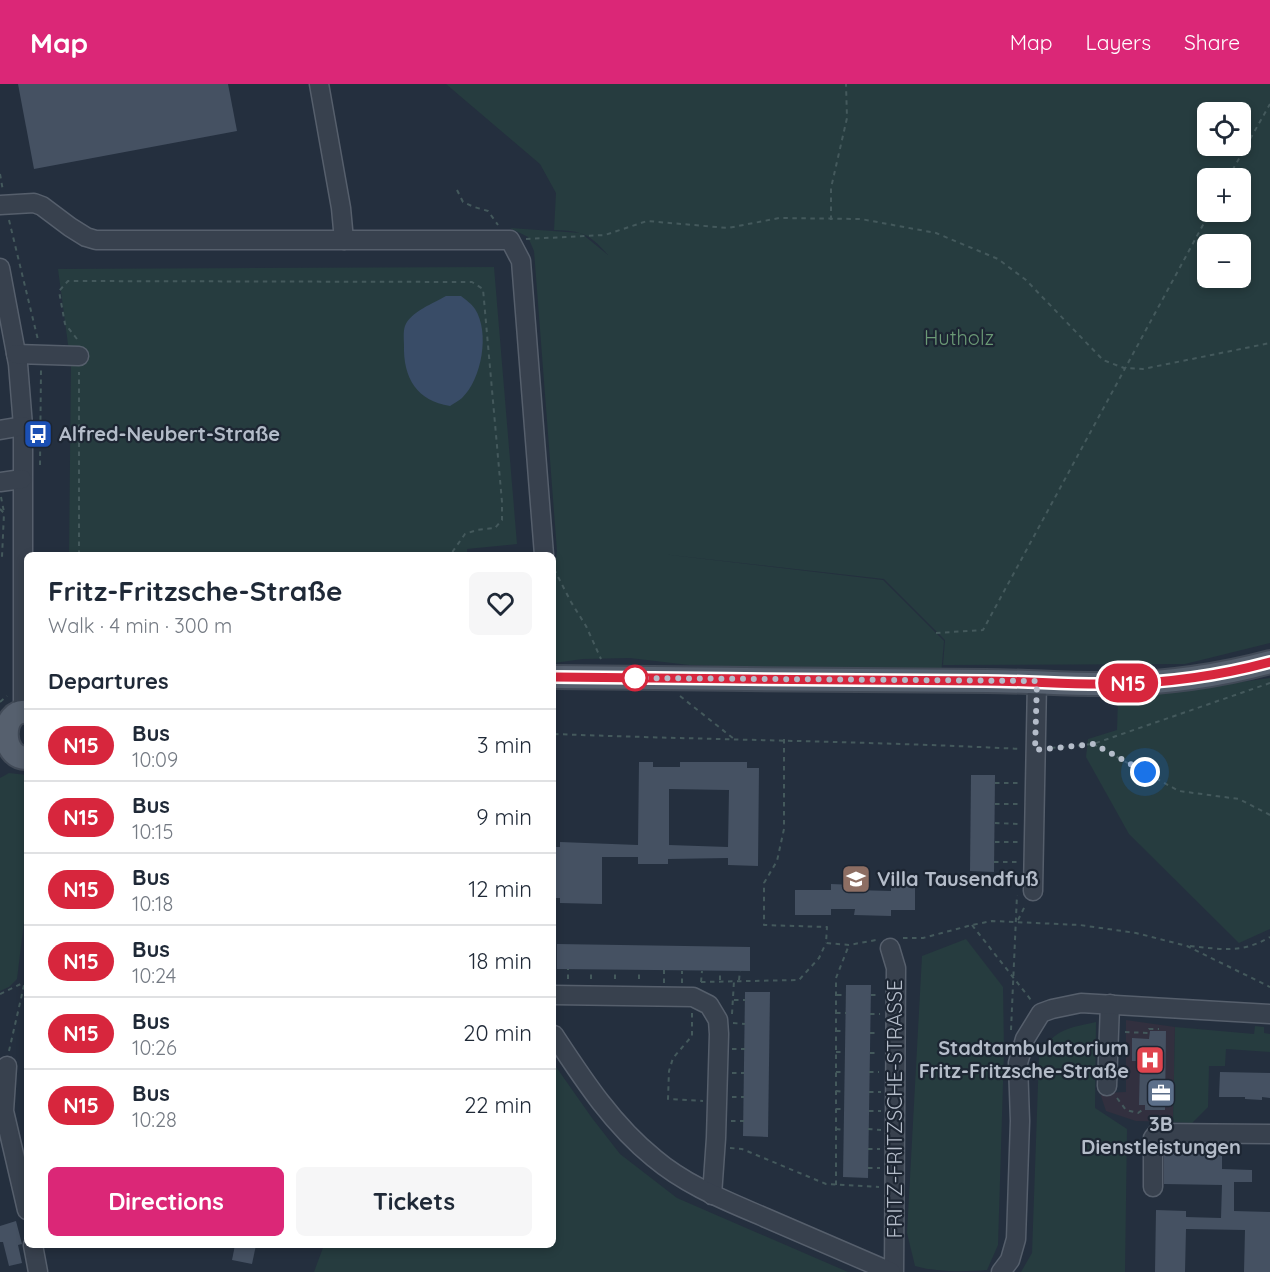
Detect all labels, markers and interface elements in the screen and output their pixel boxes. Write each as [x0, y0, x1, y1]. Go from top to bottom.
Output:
text: Map [30, 25, 88, 60]
text: Map [1010, 29, 1053, 55]
text: Layers [1086, 29, 1151, 55]
text: Share [1184, 29, 1240, 55]
map controls [1197, 102, 1251, 288]
button: locate [1197, 102, 1251, 156]
button: + [1197, 168, 1251, 222]
button: − [1197, 234, 1251, 288]
park label: Hutholz [924, 325, 994, 350]
bus stop icon: Alfred-Neubert-Straße [22, 418, 54, 450]
place label: Alfred-Neubert-Straße [59, 421, 280, 446]
button: heart [469, 572, 532, 635]
text: Fritz-Fritzsche-Straße [48, 573, 342, 608]
text: Walk · 4 min · 300 m [48, 613, 232, 638]
line badge: N15 [1094, 664, 1162, 702]
unlabelled marker [622, 665, 648, 691]
text: Departures [48, 667, 169, 695]
text: N15 [1110, 670, 1146, 696]
text: Bus [132, 719, 170, 747]
text: 3 min [477, 731, 532, 759]
text: N15 [63, 732, 99, 758]
text: 10:09 [132, 747, 178, 772]
your location [1130, 757, 1160, 787]
text: Bus [132, 791, 170, 819]
text: 9 min [476, 803, 532, 831]
text: N15 [63, 804, 99, 830]
text: 10:15 [132, 819, 173, 844]
text: Bus [132, 863, 170, 891]
school or university icon: Villa Tausendfuß [840, 863, 872, 895]
place label: Villa Tausendfuß [877, 866, 1039, 891]
text: 12 min [468, 875, 532, 903]
text: N15 [63, 876, 99, 902]
text: 10:18 [132, 891, 173, 916]
text: Bus [132, 935, 170, 963]
text: 18 min [468, 947, 532, 975]
text: N15 [63, 948, 99, 974]
text: 10:24 [132, 963, 176, 988]
street label: FRITZ-FRITZSCHE-STRASSE [882, 980, 907, 1238]
text: Bus [132, 1007, 170, 1035]
text: 20 min [463, 1019, 532, 1047]
text: N15 [63, 1020, 99, 1046]
text: 10:26 [132, 1035, 177, 1060]
place label: Stadtambulatorium Fritz-Fritzsche-Straße [919, 1035, 1129, 1083]
hospital icon: Stadtambulatorium Fritz-Fritzsche-Straße [1134, 1044, 1166, 1076]
office icon: 3B Dienstleistungen [1145, 1077, 1177, 1109]
text: Bus [132, 1079, 170, 1107]
text: 22 min [464, 1091, 532, 1119]
text: N15 [63, 1092, 99, 1118]
text: 10:28 [132, 1107, 177, 1132]
place label: 3B Dienstleistungen [1081, 1111, 1241, 1159]
button: Directions [48, 1167, 284, 1236]
button: Tickets [296, 1167, 532, 1236]

